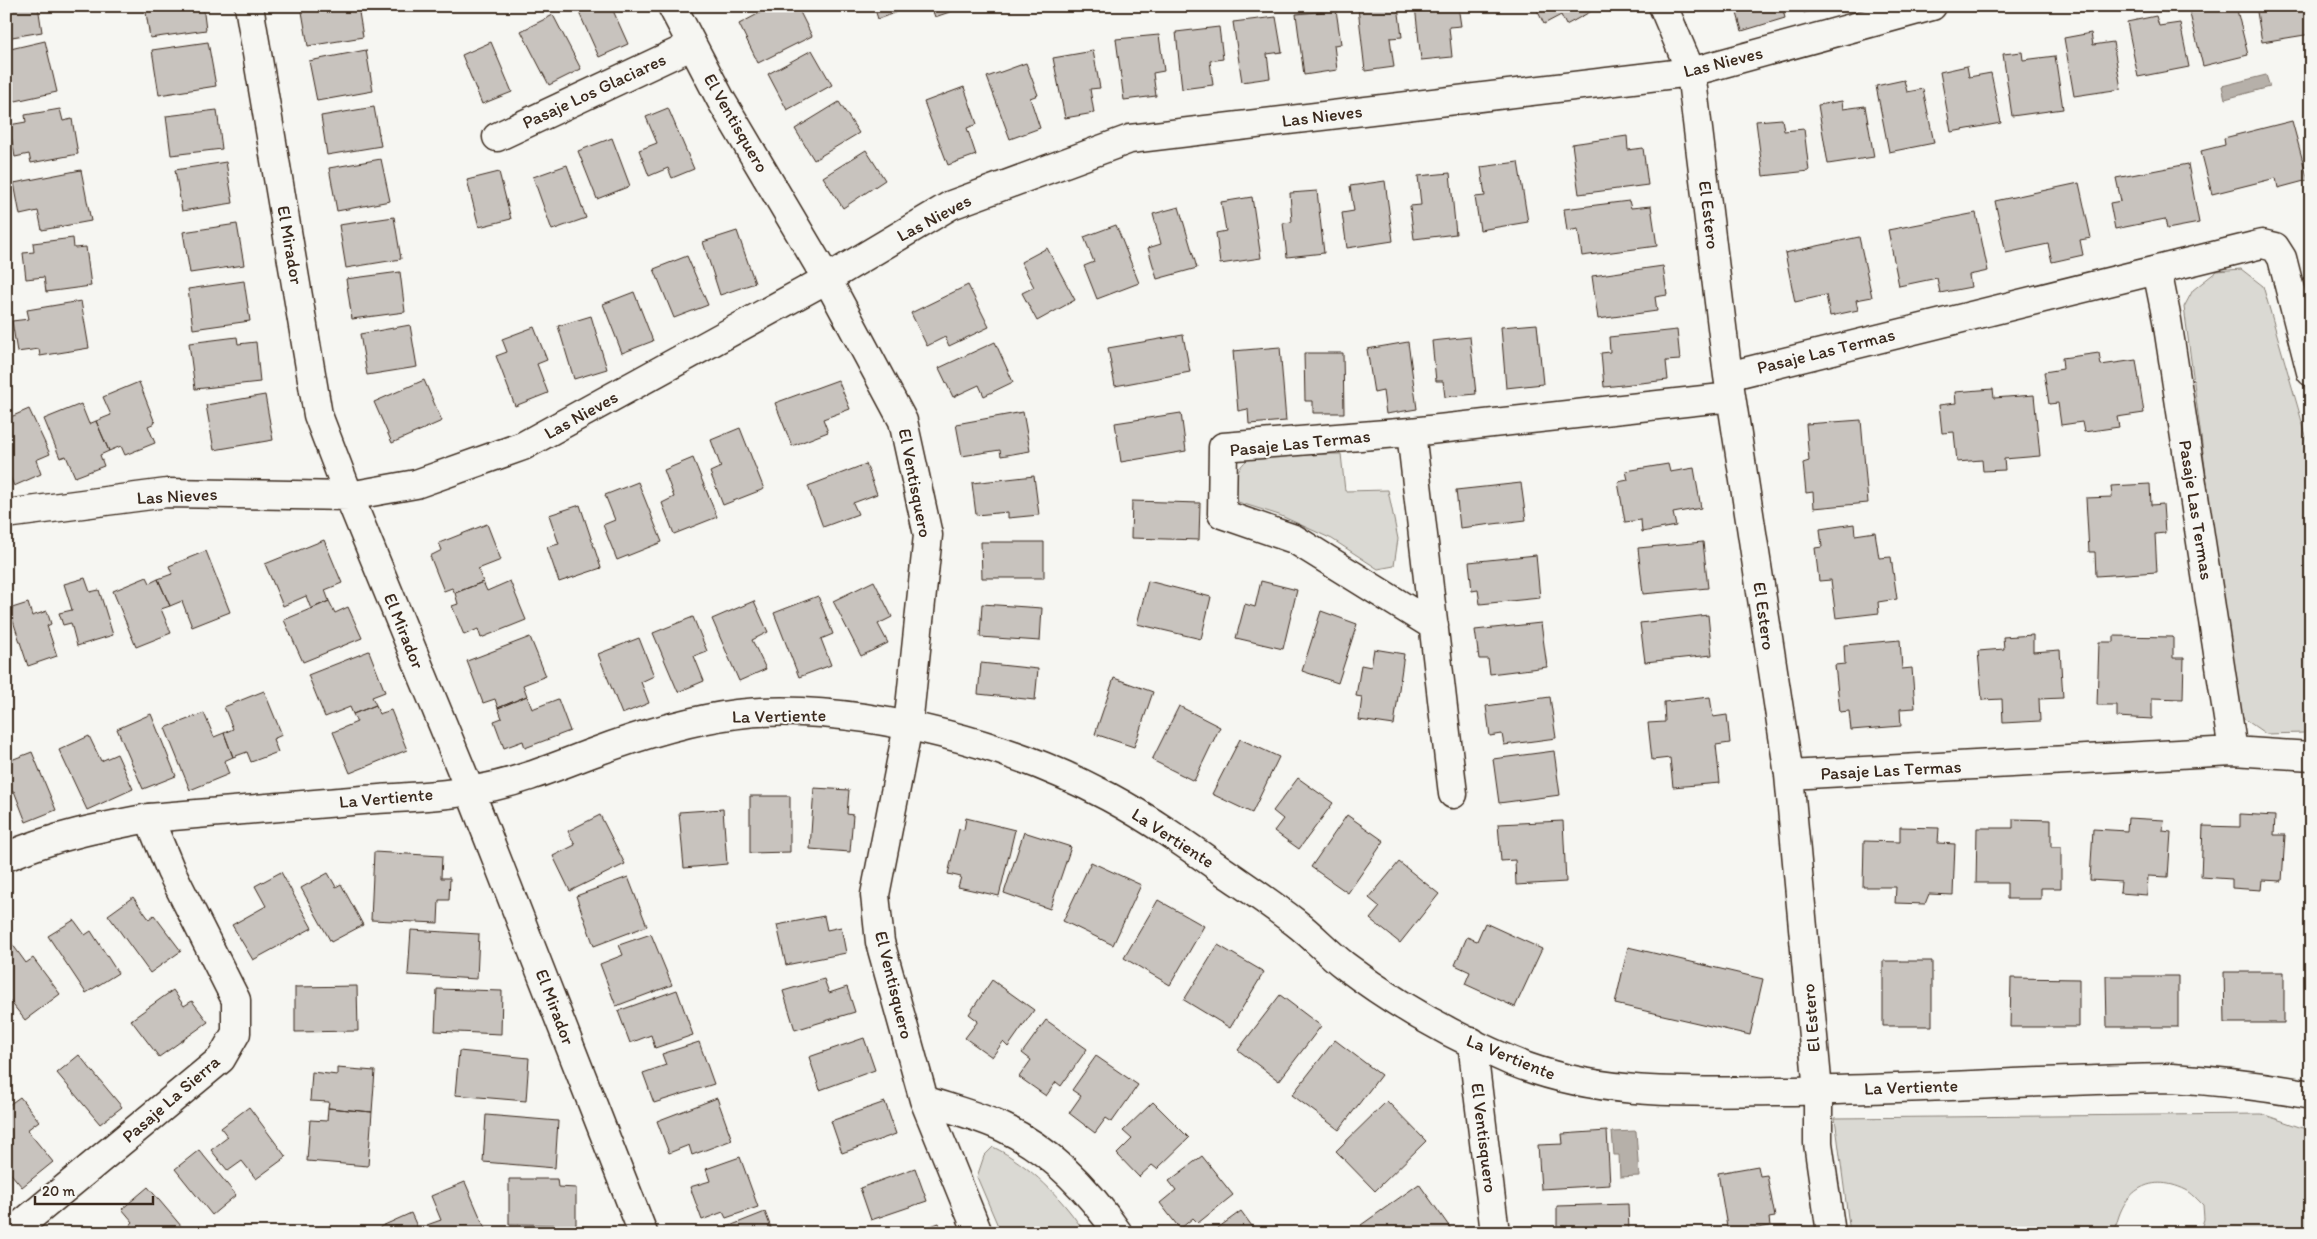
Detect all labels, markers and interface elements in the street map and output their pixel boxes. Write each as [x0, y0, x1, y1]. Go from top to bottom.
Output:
street label: Las Nieves [1681, 42, 1765, 82]
street label: Pasaje Los Glaciares [519, 48, 669, 134]
street label: El Ventisquero [699, 70, 773, 176]
street label: Las Nieves [1280, 100, 1364, 132]
street label: El Estero [1694, 180, 1724, 250]
street label: Las Nieves [893, 189, 975, 247]
street label: El Mirador [272, 204, 308, 287]
street label: Pasaje Las Termas [1755, 323, 1897, 379]
street label: Las Nieves [540, 386, 622, 444]
street label: Pasaje Las Termas [1229, 425, 1371, 461]
street label: El Ventisquero [894, 427, 936, 539]
street label: Pasaje Las Termas [2174, 438, 2218, 582]
street label: Las Nieves [136, 483, 218, 509]
street label: El Estero [1748, 580, 1780, 652]
street label: El Mirador [379, 590, 429, 673]
street label: La Vertiente [732, 704, 826, 728]
street label: Pasaje Las Termas [1820, 755, 1962, 785]
street label: La Vertiente [338, 783, 434, 813]
street label: La Vertiente [1127, 803, 1219, 873]
street label: El Ventisquero [870, 929, 918, 1041]
street label: El Mirador [530, 966, 580, 1049]
street label: El Estero [1797, 983, 1825, 1053]
street label: La Vertiente [1463, 1029, 1559, 1085]
street label: Pasaje La Sierra [118, 1050, 225, 1147]
street label: La Vertiente [1864, 1074, 1958, 1100]
street label: El Ventisquero [1466, 1082, 1502, 1194]
scale bar [35, 1174, 152, 1206]
text: 20 m [42, 1182, 76, 1200]

